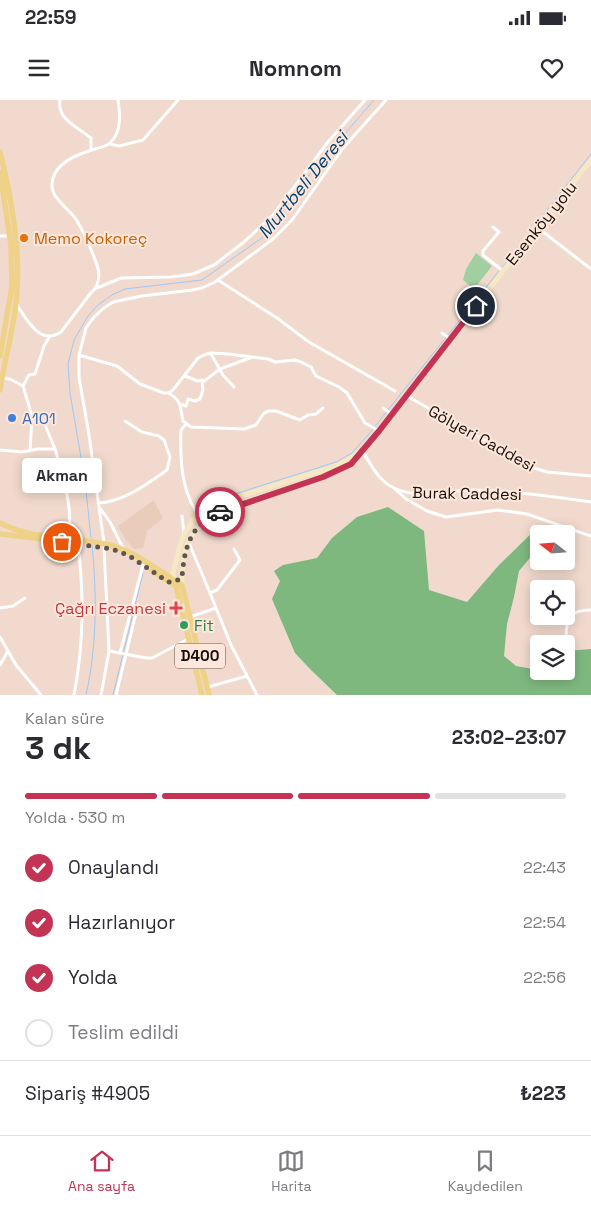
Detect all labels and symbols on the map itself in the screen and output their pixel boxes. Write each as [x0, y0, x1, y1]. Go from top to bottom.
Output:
water label: Murtbeli Deresi [252, 125, 354, 243]
street label: Esenköy yolu [501, 177, 582, 270]
place label: Memo Kokoreç [34, 228, 147, 249]
marker: Memo Kokoreç [18, 232, 30, 244]
pin [455, 285, 497, 327]
street label: Gölyeri Caddesi [424, 400, 539, 477]
place label: A101 [22, 408, 56, 429]
marker: A101 [6, 412, 18, 424]
callout: Akman [22, 457, 102, 492]
street label: Burak Caddesi [412, 482, 522, 505]
courier [195, 487, 245, 537]
pin [41, 521, 83, 563]
north arrow [530, 525, 575, 570]
place label: Çağrı Eczanesi [55, 598, 166, 619]
marker: Çağrı Eczanesi [170, 602, 182, 614]
place label: Fit [194, 615, 214, 636]
marker: Fit [178, 619, 190, 631]
road number: D400 [175, 644, 225, 668]

